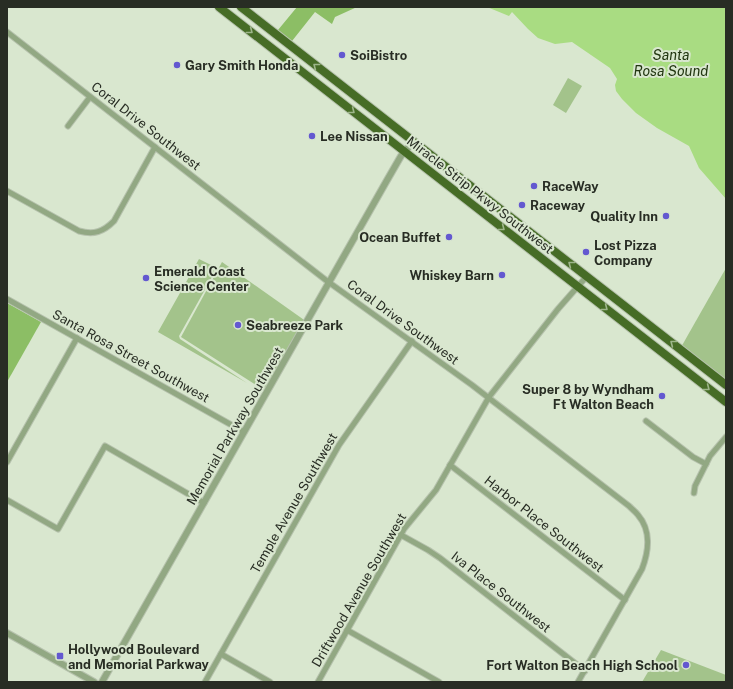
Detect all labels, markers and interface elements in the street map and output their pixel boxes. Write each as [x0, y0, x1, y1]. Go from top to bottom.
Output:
one-way arrow [245, 26, 252, 33]
water label: Santa Rosa Sound [634, 47, 708, 79]
place label: SoiBistro [350, 48, 407, 63]
marker: SoiBistro [337, 50, 347, 60]
place label: Gary Smith Honda [185, 58, 298, 73]
marker: Gary Smith Honda [172, 60, 182, 70]
one-way arrow [314, 64, 321, 71]
street label: Coral Drive Southwest [88, 79, 204, 173]
one-way arrow [348, 106, 355, 113]
place label: Lee Nissan [320, 129, 388, 144]
marker: Lee Nissan [307, 131, 317, 141]
street label: Miracle Strip Pkwy Southwest [404, 133, 556, 257]
place label: RaceWay [542, 179, 599, 194]
marker: RaceWay [529, 181, 539, 191]
place label: Raceway [530, 198, 586, 213]
marker: Raceway [517, 200, 527, 210]
place label: Quality Inn [590, 209, 658, 224]
marker: Quality Inn [661, 211, 671, 221]
one-way arrow [497, 223, 504, 230]
place label: Ocean Buffet [359, 230, 441, 245]
marker: Ocean Buffet [444, 232, 454, 242]
place label: Lost Pizza Company [594, 238, 657, 268]
marker: Lost Pizza Company [581, 247, 591, 257]
one-way arrow [568, 261, 575, 268]
place label: Emerald Coast Science Center [154, 264, 249, 294]
place label: Whiskey Barn [409, 268, 494, 283]
marker: Whiskey Barn [497, 270, 507, 280]
marker: Emerald Coast Science Center [141, 273, 151, 283]
street label: Coral Drive Southwest [344, 276, 462, 368]
one-way arrow [600, 303, 607, 310]
street label: Santa Rosa Street Southwest [50, 307, 212, 405]
place label: Seabreeze Park [246, 318, 344, 333]
marker: Seabreeze Park [233, 320, 243, 330]
one-way arrow [671, 341, 678, 348]
street label: Memorial Parkway Southwest [184, 344, 286, 508]
place label: Super 8 by Wyndham Ft Walton Beach [522, 382, 654, 412]
one-way arrow [703, 383, 710, 390]
marker: Super 8 by Wyndham Ft Walton Beach [657, 391, 667, 401]
street label: Temple Avenue Southwest [248, 430, 340, 576]
street label: Harbor Place Southwest [481, 473, 607, 575]
street label: Driftwood Avenue Southwest [309, 510, 409, 670]
street label: Iva Place Southwest [448, 549, 554, 635]
place label: Hollywood Boulevard and Memorial Parkway [68, 642, 210, 672]
marker: Hollywood Boulevard and Memorial Parkway [55, 651, 65, 661]
place label: Fort Walton Beach High School [486, 658, 678, 673]
marker: Fort Walton Beach High School [681, 660, 691, 670]

